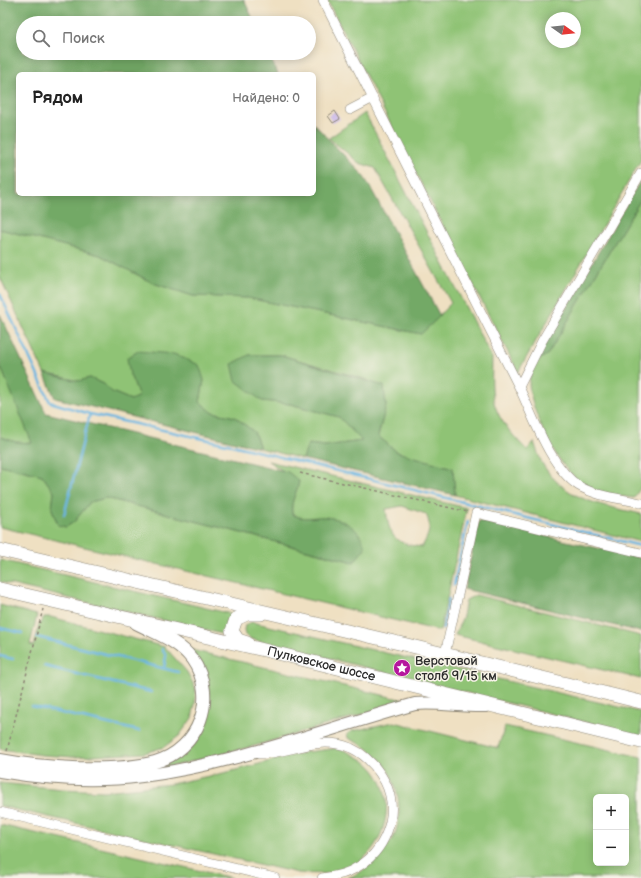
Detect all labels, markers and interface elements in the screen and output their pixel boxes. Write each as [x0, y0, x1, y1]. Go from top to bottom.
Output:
north arrow [545, 12, 581, 48]
search box [16, 16, 316, 60]
icon: search [30, 27, 52, 49]
text: Поиск [62, 29, 105, 48]
text: Рядом [32, 88, 83, 108]
text: Найдено: 0 [232, 90, 300, 106]
street label: Пулковское шоссе [266, 643, 377, 685]
place label: Верстовой столб 9/15 км [415, 653, 497, 684]
place icon: Верстовой столб 9/15 км [392, 658, 412, 678]
map controls [593, 794, 629, 866]
button: + [593, 794, 629, 830]
button: − [593, 830, 629, 866]

